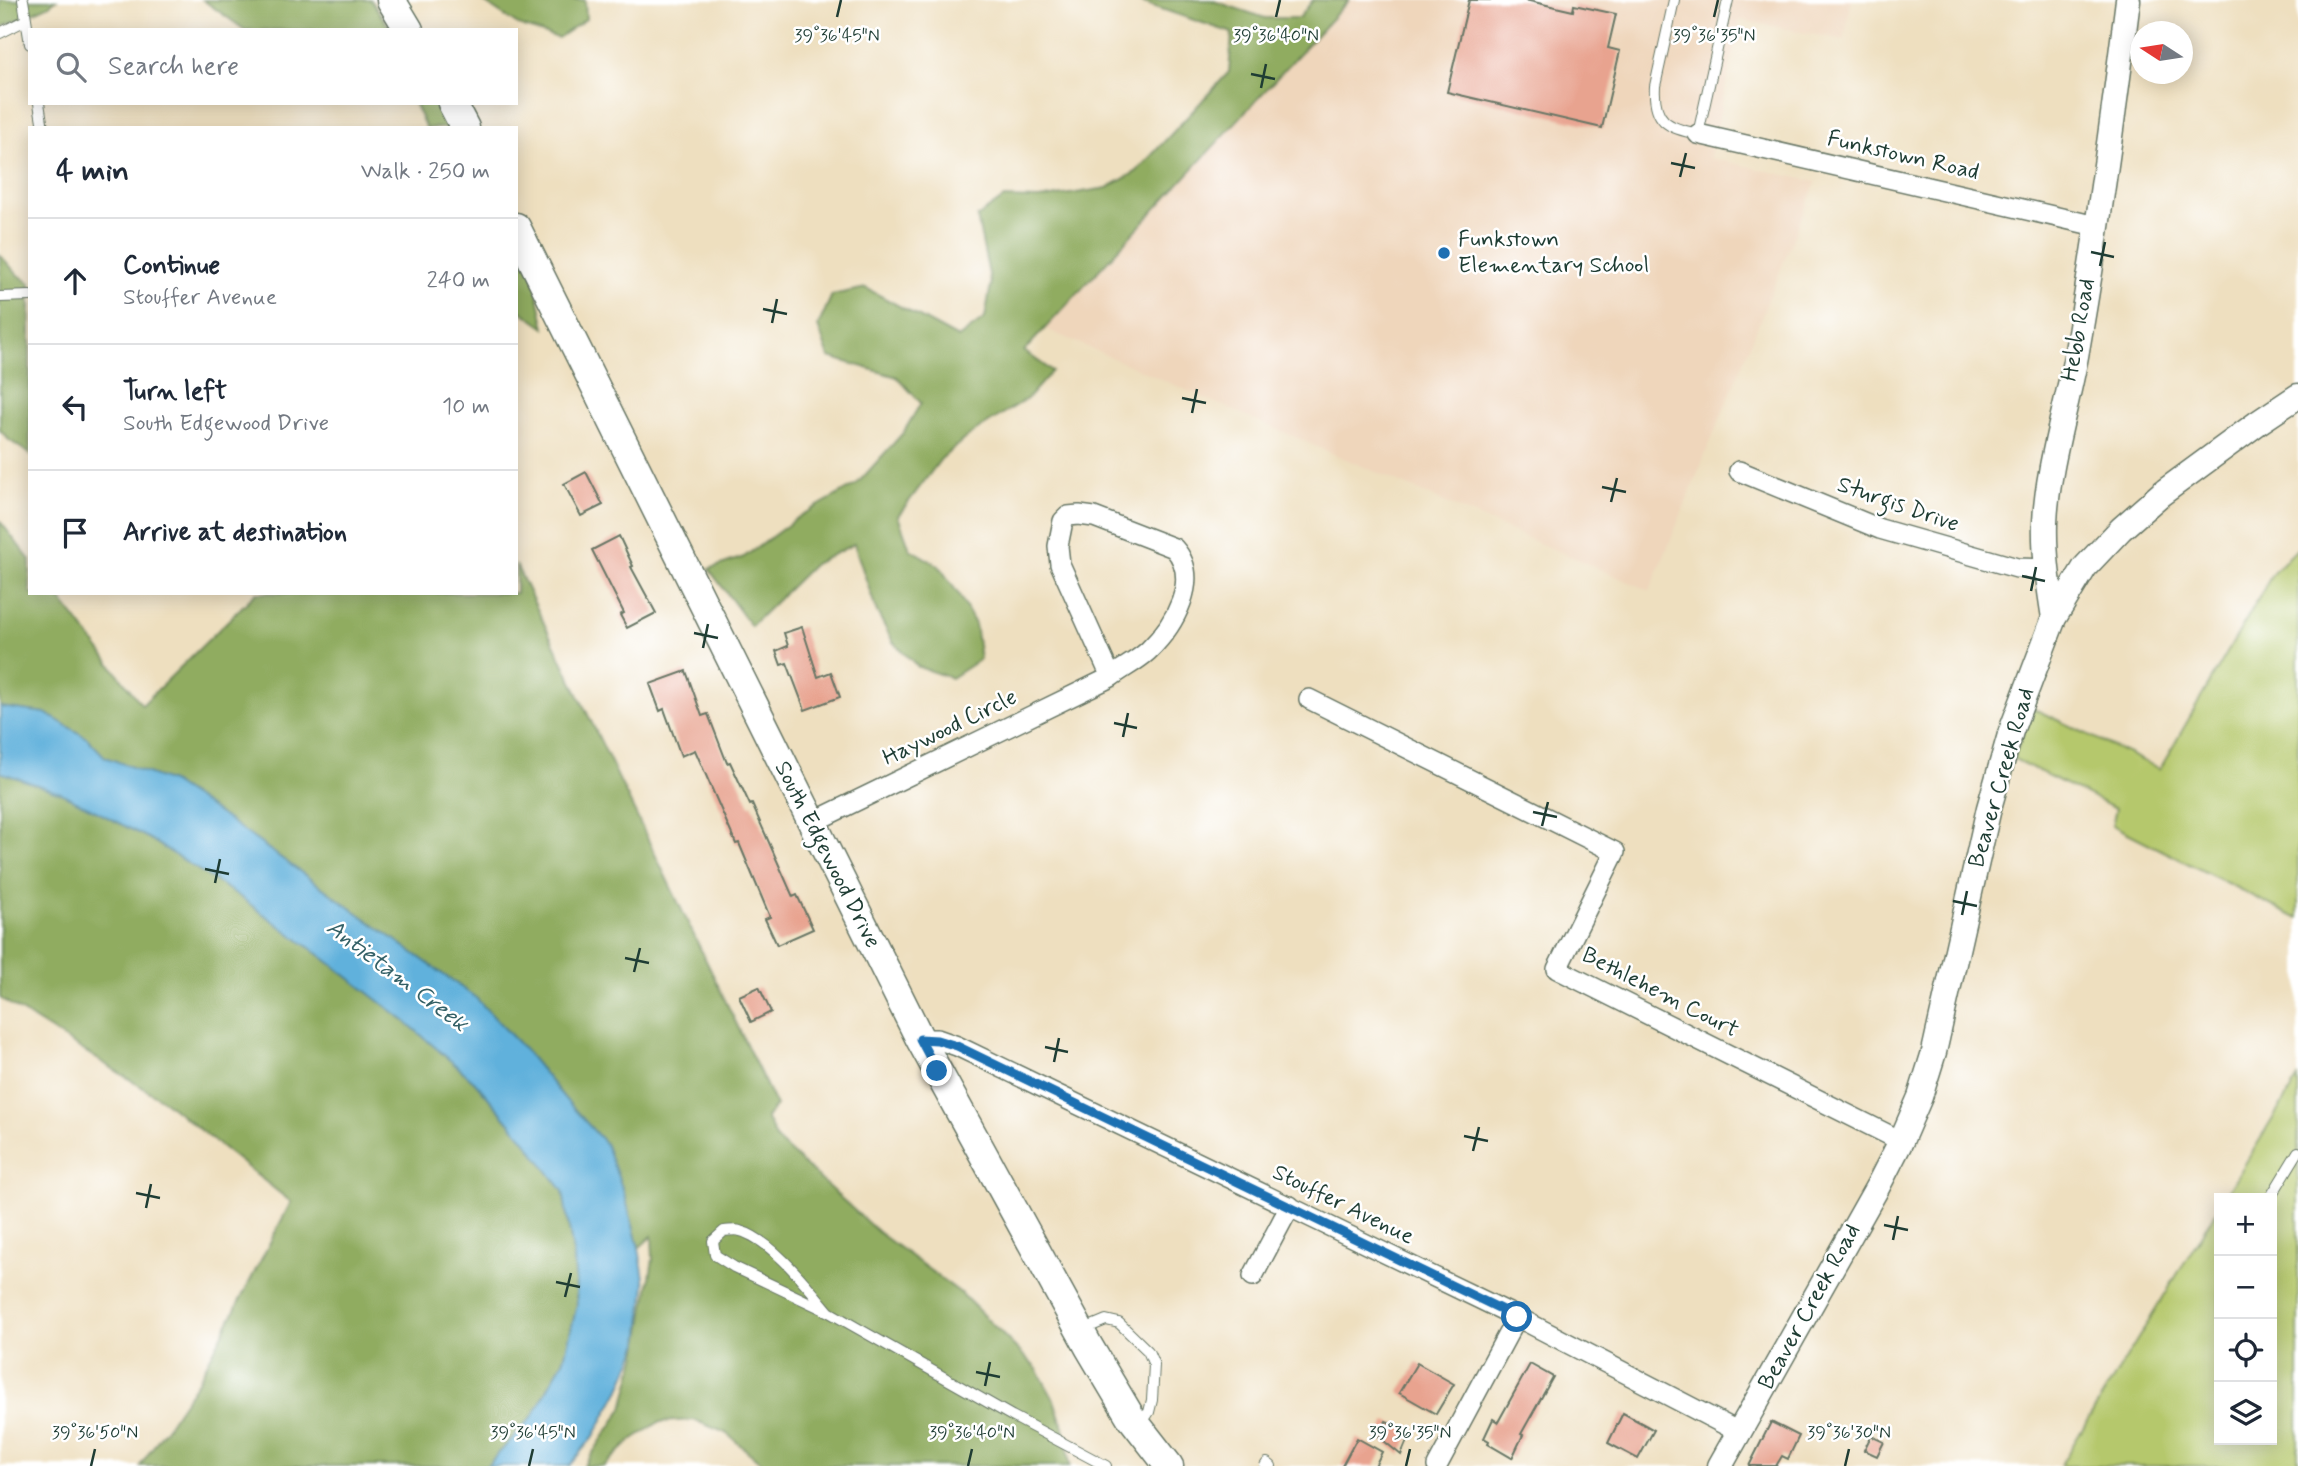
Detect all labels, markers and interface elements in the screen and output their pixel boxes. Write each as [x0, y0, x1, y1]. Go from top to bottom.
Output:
north arrow [2130, 21, 2193, 84]
text: 39°36'45"N [794, 24, 880, 48]
text: 39°36'40"N [1233, 24, 1319, 48]
text: 39°36'35"N [1672, 24, 1756, 48]
search box [28, 28, 518, 105]
icon: search [52, 48, 90, 86]
text: Search here [108, 50, 239, 84]
street label: Funkstown Road [1824, 124, 1982, 188]
text: 4 min [56, 152, 129, 191]
text: Walk · 250 m [361, 157, 490, 187]
place label: Funkstown Elementary School [1458, 225, 1649, 281]
marker: Funkstown Elementary School [1436, 245, 1452, 261]
text: Continue [123, 249, 220, 283]
icon: ahead [56, 262, 94, 300]
text: 240 m [426, 266, 490, 296]
street label: Hebb Road [2055, 276, 2103, 384]
text: Stouffer Avenue [123, 283, 277, 313]
text: Turn left [123, 375, 227, 409]
icon: left [56, 388, 94, 426]
text: 10 m [442, 392, 490, 422]
text: South Edgewood Drive [123, 409, 329, 439]
street label: Sturgis Drive [1832, 470, 1963, 542]
icon: arrive [56, 514, 94, 552]
text: Arrive at destination [123, 516, 347, 550]
street label: Haywood Circle [878, 682, 1022, 774]
street label: Beaver Creek Road [1962, 685, 2042, 871]
street label: South Edgewood Drive [765, 756, 887, 955]
water label: Antietam Creek [320, 912, 475, 1040]
street label: Bethlehem Court [1576, 940, 1744, 1046]
route end [921, 1055, 952, 1086]
street label: Stouffer Avenue [1267, 1158, 1419, 1252]
map controls [2214, 1193, 2277, 1445]
button: + [2214, 1193, 2277, 1256]
street label: Beaver Creek Road [1752, 1219, 1868, 1395]
button: − [2214, 1256, 2277, 1319]
route start [1501, 1301, 1532, 1332]
button: locate [2214, 1319, 2277, 1382]
button: layers [2214, 1382, 2277, 1445]
text: 39°36'50"N [52, 1421, 138, 1445]
text: 39°36'45"N [490, 1421, 576, 1445]
text: 39°36'40"N [929, 1421, 1015, 1445]
text: 39°36'35"N [1368, 1421, 1452, 1445]
text: 39°36'30"N [1807, 1421, 1891, 1445]

